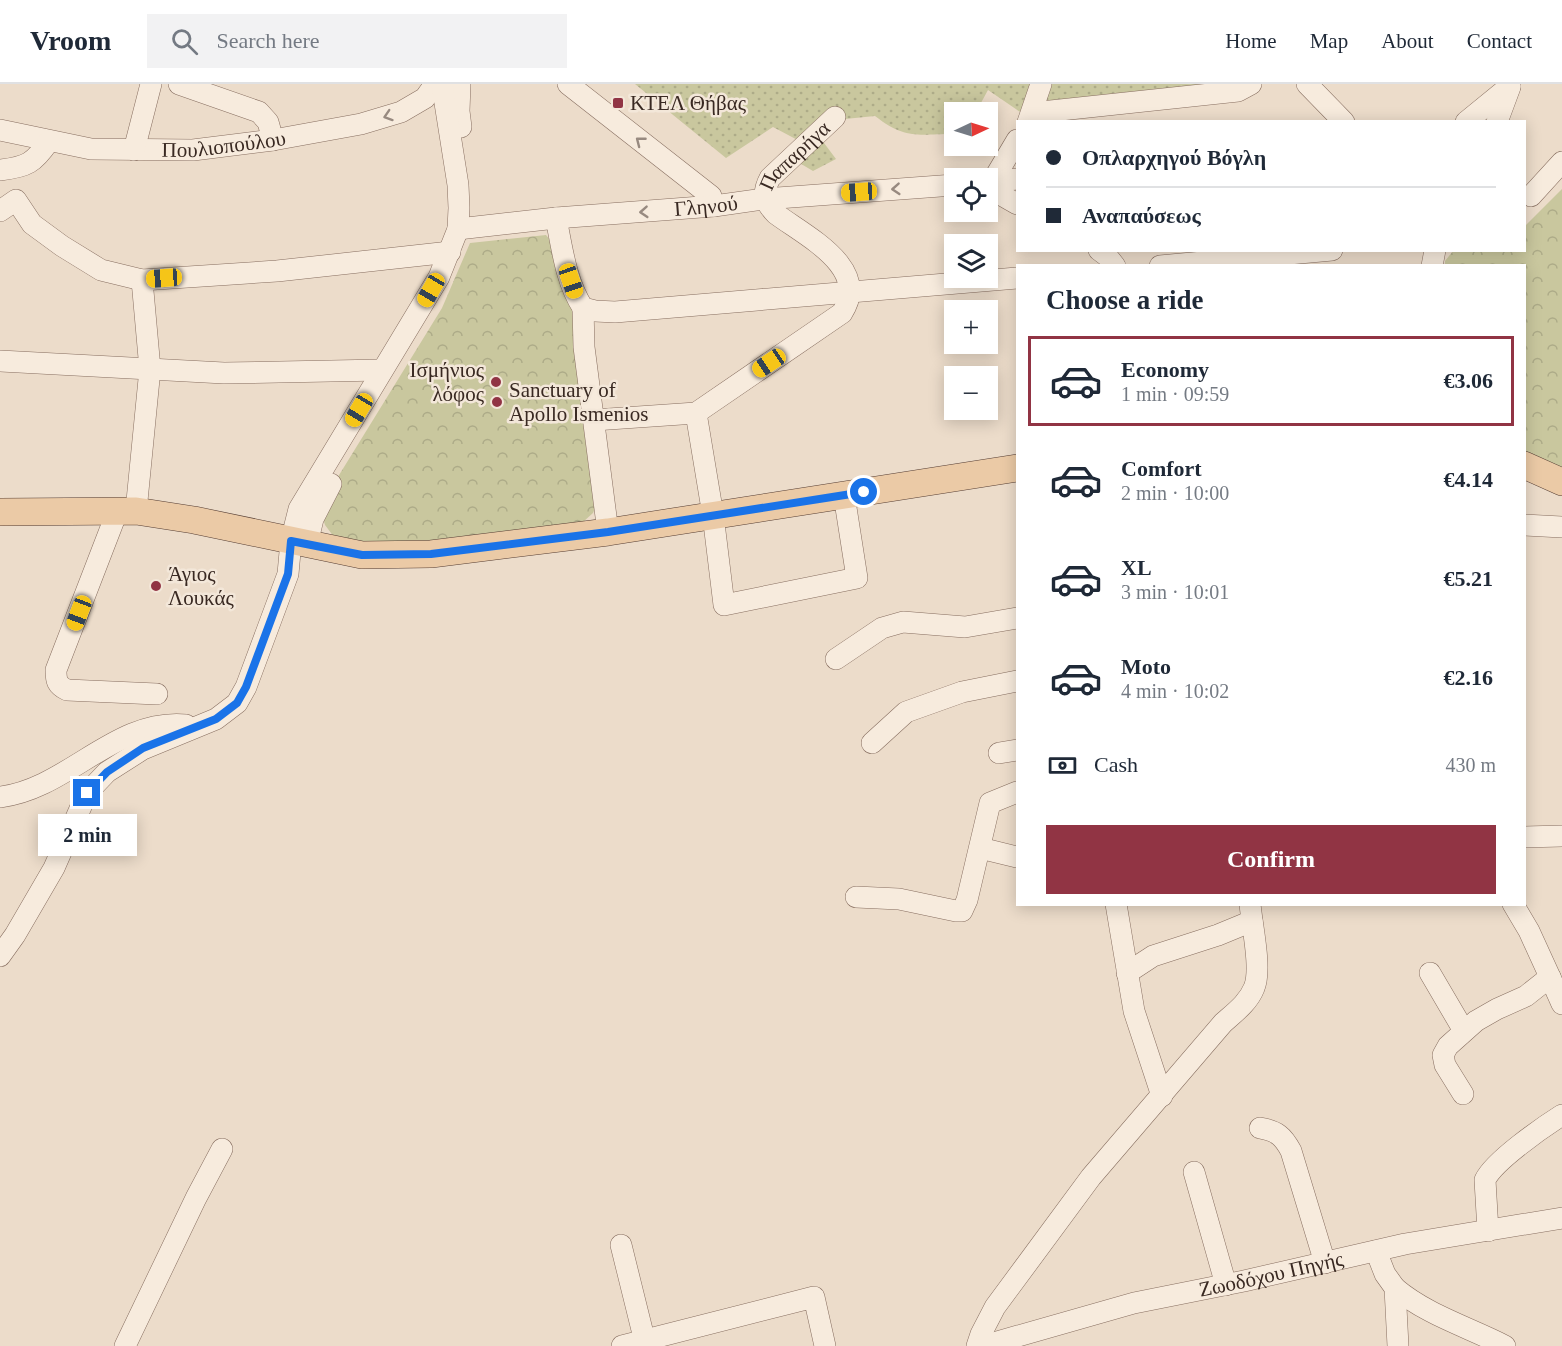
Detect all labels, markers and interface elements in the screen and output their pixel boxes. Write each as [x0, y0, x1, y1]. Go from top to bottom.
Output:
search box [147, 14, 567, 68]
text: Vroom [30, 25, 111, 56]
icon: search [168, 25, 201, 58]
text: Search here [216, 28, 320, 53]
text: Home [1225, 29, 1277, 53]
text: Map [1310, 29, 1348, 53]
text: About [1381, 29, 1434, 53]
text: Contact [1467, 29, 1532, 53]
place label: ΚΤΕΛ Θήβας [630, 91, 747, 115]
marker: ΚΤΕΛ Θήβας [611, 96, 625, 110]
north arrow [944, 102, 998, 156]
map controls [944, 102, 998, 420]
one-way arrow [383, 109, 394, 121]
street label: Παπαρήγα [754, 116, 835, 194]
street label: Πουλιοπούλου [162, 126, 288, 162]
one-way arrow [635, 138, 646, 149]
text: Οπλαρχηγού Βόγλη [1082, 145, 1266, 170]
button: locate [944, 168, 998, 222]
car [840, 182, 878, 202]
one-way arrow [891, 182, 900, 195]
street label: Γληνού [673, 191, 739, 221]
text: Αναπαύσεως [1082, 203, 1201, 228]
one-way arrow [639, 205, 648, 218]
button: layers [944, 234, 998, 288]
car [557, 261, 585, 301]
car [145, 268, 183, 288]
car [414, 270, 448, 310]
text: Choose a ride [1046, 285, 1204, 315]
button: + [944, 300, 998, 354]
car [749, 345, 789, 381]
icon: car [1049, 354, 1103, 408]
text: Economy [1121, 357, 1209, 382]
place label: Ισμήνιος λόφος [409, 358, 485, 406]
button: − [944, 366, 998, 420]
text: €3.06 [1444, 368, 1493, 393]
marker: Ισμήνιος λόφος [489, 375, 503, 389]
place label: Sanctuary of Apollo Ismenios [509, 378, 648, 426]
text: 1 min · 09:59 [1121, 383, 1229, 405]
car [342, 390, 376, 430]
marker: Sanctuary of Apollo Ismenios [490, 395, 504, 409]
icon: car [1049, 453, 1103, 507]
text: Comfort [1121, 456, 1202, 481]
text: €4.14 [1444, 467, 1493, 492]
route start [850, 478, 877, 505]
text: 2 min · 10:00 [1121, 482, 1229, 504]
icon: car [1049, 552, 1103, 606]
text: XL [1121, 555, 1152, 580]
place label: Άγιος Λουκάς [168, 562, 235, 610]
text: €5.21 [1444, 566, 1493, 591]
marker: Άγιος Λουκάς [149, 579, 163, 593]
text: 3 min · 10:01 [1121, 581, 1229, 603]
car [64, 593, 94, 633]
icon: car [1049, 651, 1103, 705]
text: Moto [1121, 654, 1171, 679]
text: €2.16 [1444, 665, 1493, 690]
text: 4 min · 10:02 [1121, 680, 1229, 702]
icon: cash [1046, 749, 1079, 782]
text: Cash [1094, 752, 1138, 777]
text: 430 m [1445, 754, 1496, 776]
route end [73, 779, 100, 806]
callout: 2 min [38, 814, 136, 856]
text: 2 min [63, 824, 112, 846]
button: Confirm [1046, 825, 1496, 894]
street label: Ζωοδόχου Πηγής [1197, 1246, 1346, 1302]

